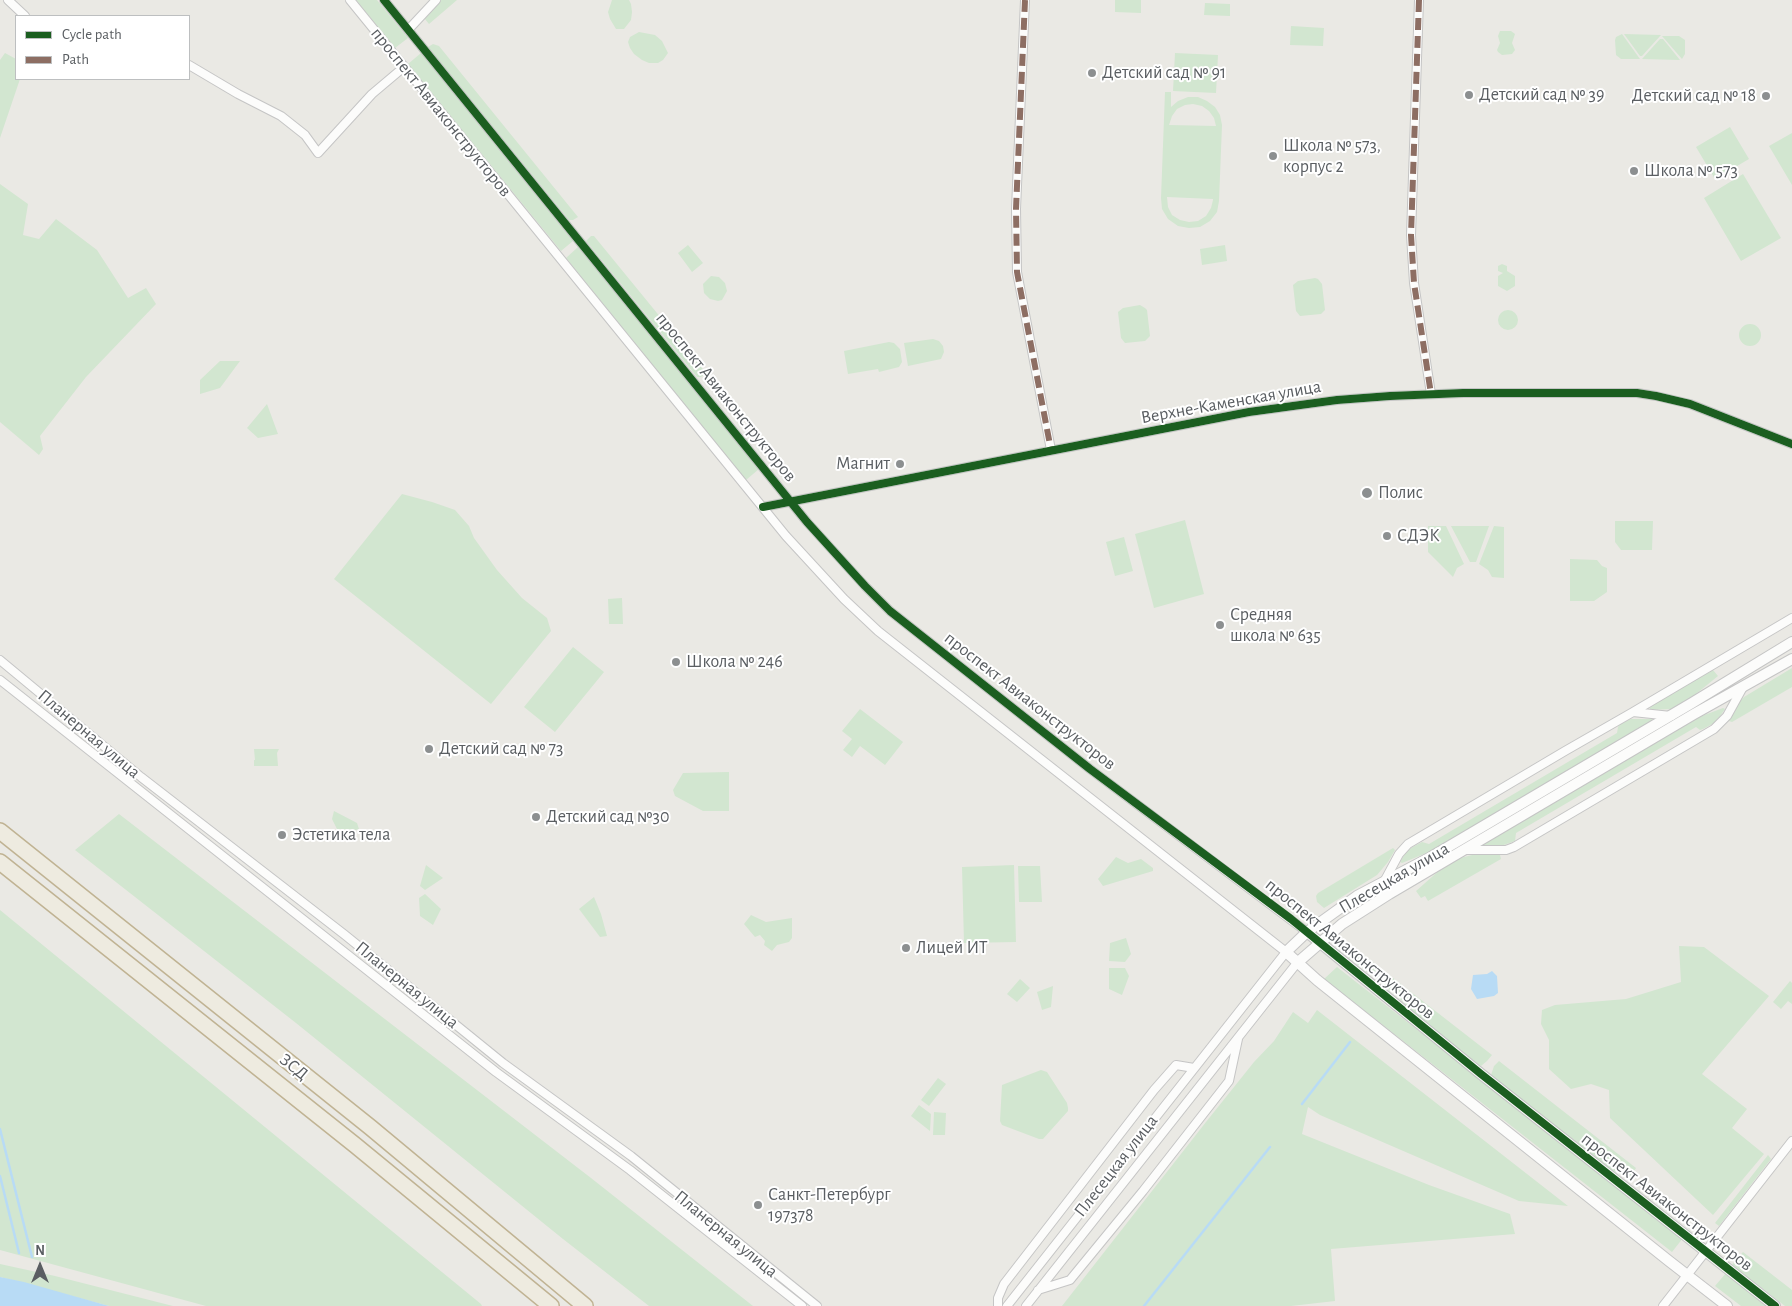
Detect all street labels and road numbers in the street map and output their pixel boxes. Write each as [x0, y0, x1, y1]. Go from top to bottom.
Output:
street label: проспект Авиаконструкторов [366, 23, 516, 201]
street label: проспект Авиаконструкторов [651, 308, 801, 486]
street label: Верхне-Каменская улица [1139, 376, 1323, 428]
street label: проспект Авиаконструкторов [940, 627, 1120, 775]
street label: Планерная улица [33, 685, 145, 783]
street label: Плесецкая улица [1335, 838, 1453, 918]
street label: проспект Авиаконструкторов [1261, 874, 1439, 1024]
street label: Планерная улица [351, 937, 463, 1033]
street label: ЗСД [275, 1049, 313, 1085]
street label: Плесецкая улица [1069, 1111, 1163, 1221]
street label: проспект Авиаконструкторов [1577, 1128, 1757, 1276]
street label: Планерная улица [670, 1186, 782, 1282]

